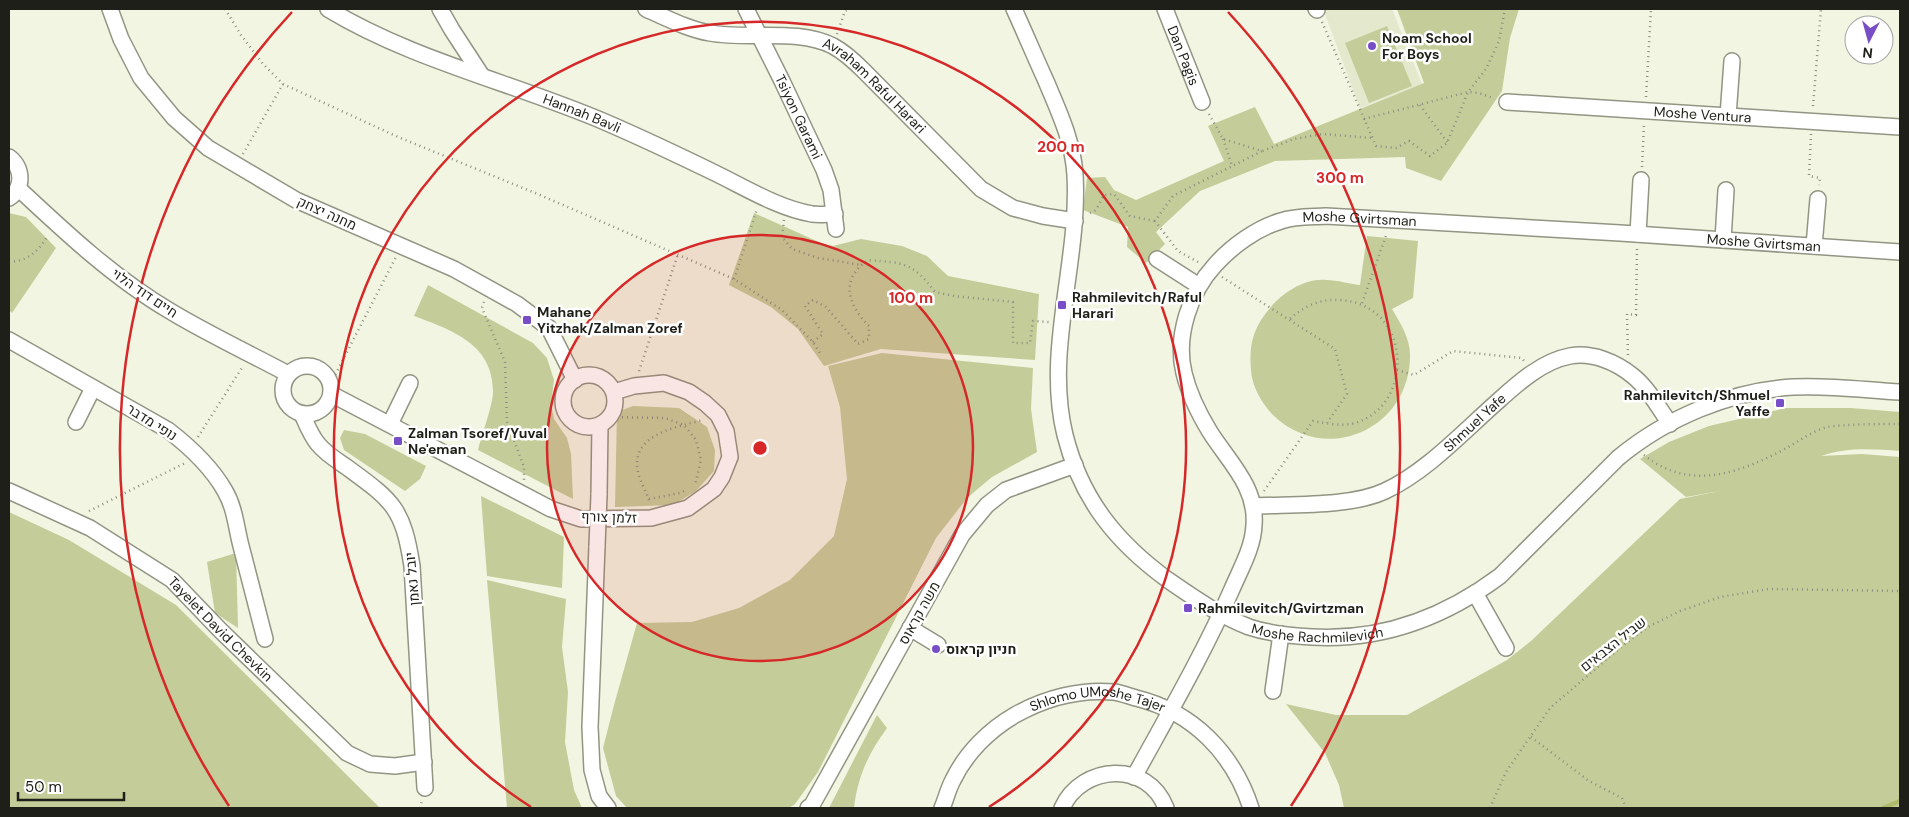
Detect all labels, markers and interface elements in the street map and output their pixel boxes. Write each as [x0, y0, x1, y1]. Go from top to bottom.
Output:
north arrow [1844, 15, 1894, 65]
street label: Dan Pagis [1164, 23, 1203, 88]
place label: Noam School For Boys [1382, 29, 1472, 63]
street label: Avraham Raful Harari [820, 33, 930, 137]
marker: Noam School For Boys [1366, 40, 1378, 52]
text: N [1862, 43, 1874, 62]
street label: Tsiyon Garami [771, 71, 827, 162]
street label: Hannah Bavli [541, 90, 624, 137]
street label: Moshe Ventura [1653, 102, 1752, 127]
text: 200 m [1037, 137, 1085, 157]
text: 300 m [1316, 168, 1364, 188]
street label: מחנה יצחק [294, 192, 360, 234]
street label: Moshe Gvirtsman [1302, 207, 1417, 230]
street label: Moshe Gvirtsman [1706, 230, 1821, 256]
street label: חיים דוד הלוי [109, 264, 181, 322]
text: 100 m [889, 288, 933, 308]
place label: Rahmilevitch/Raful Harari [1072, 288, 1202, 322]
marker: Rahmilevitch/Raful Harari [1056, 299, 1068, 311]
place label: Mahane Yitzhak/Zalman Zoref [537, 303, 683, 337]
marker: Mahane Yitzhak/Zalman Zoref [521, 314, 533, 326]
place label: Rahmilevitch/Shmuel Yaffe [1624, 386, 1770, 420]
street label: Shmuel Yafe [1440, 389, 1510, 456]
marker: Rahmilevitch/Shmuel Yaffe [1774, 397, 1786, 409]
street label: נופי מדבר [123, 399, 181, 445]
place label: Zalman Tsoref/Yuval Ne'eman [408, 424, 547, 458]
marker: Zalman Tsoref/Yuval Ne'eman [392, 435, 404, 447]
centre of rings [751, 439, 769, 457]
street label: זלמן צורף [581, 507, 637, 527]
street label: יובל נאמן [401, 552, 423, 606]
street label: Tayelet David Chevkin [164, 572, 277, 685]
street label: משה קראוס [894, 578, 944, 648]
place label: Rahmilevitch/Gvirtzman [1198, 599, 1364, 617]
marker: Rahmilevitch/Gvirtzman [1182, 602, 1194, 614]
street label: שביל הצבאים [1576, 613, 1650, 675]
street label: Moshe Rachmilevich [1250, 619, 1385, 646]
place label: חניון קראוס [946, 640, 1016, 658]
marker: חניון קראוס [930, 643, 942, 655]
text: Shlomo UMoshe Tajer [1027, 682, 1168, 716]
street label: Shlomo UMoshe Tajer [1027, 703, 1167, 719]
scale bar [18, 770, 124, 802]
text: 50 m [25, 777, 62, 797]

